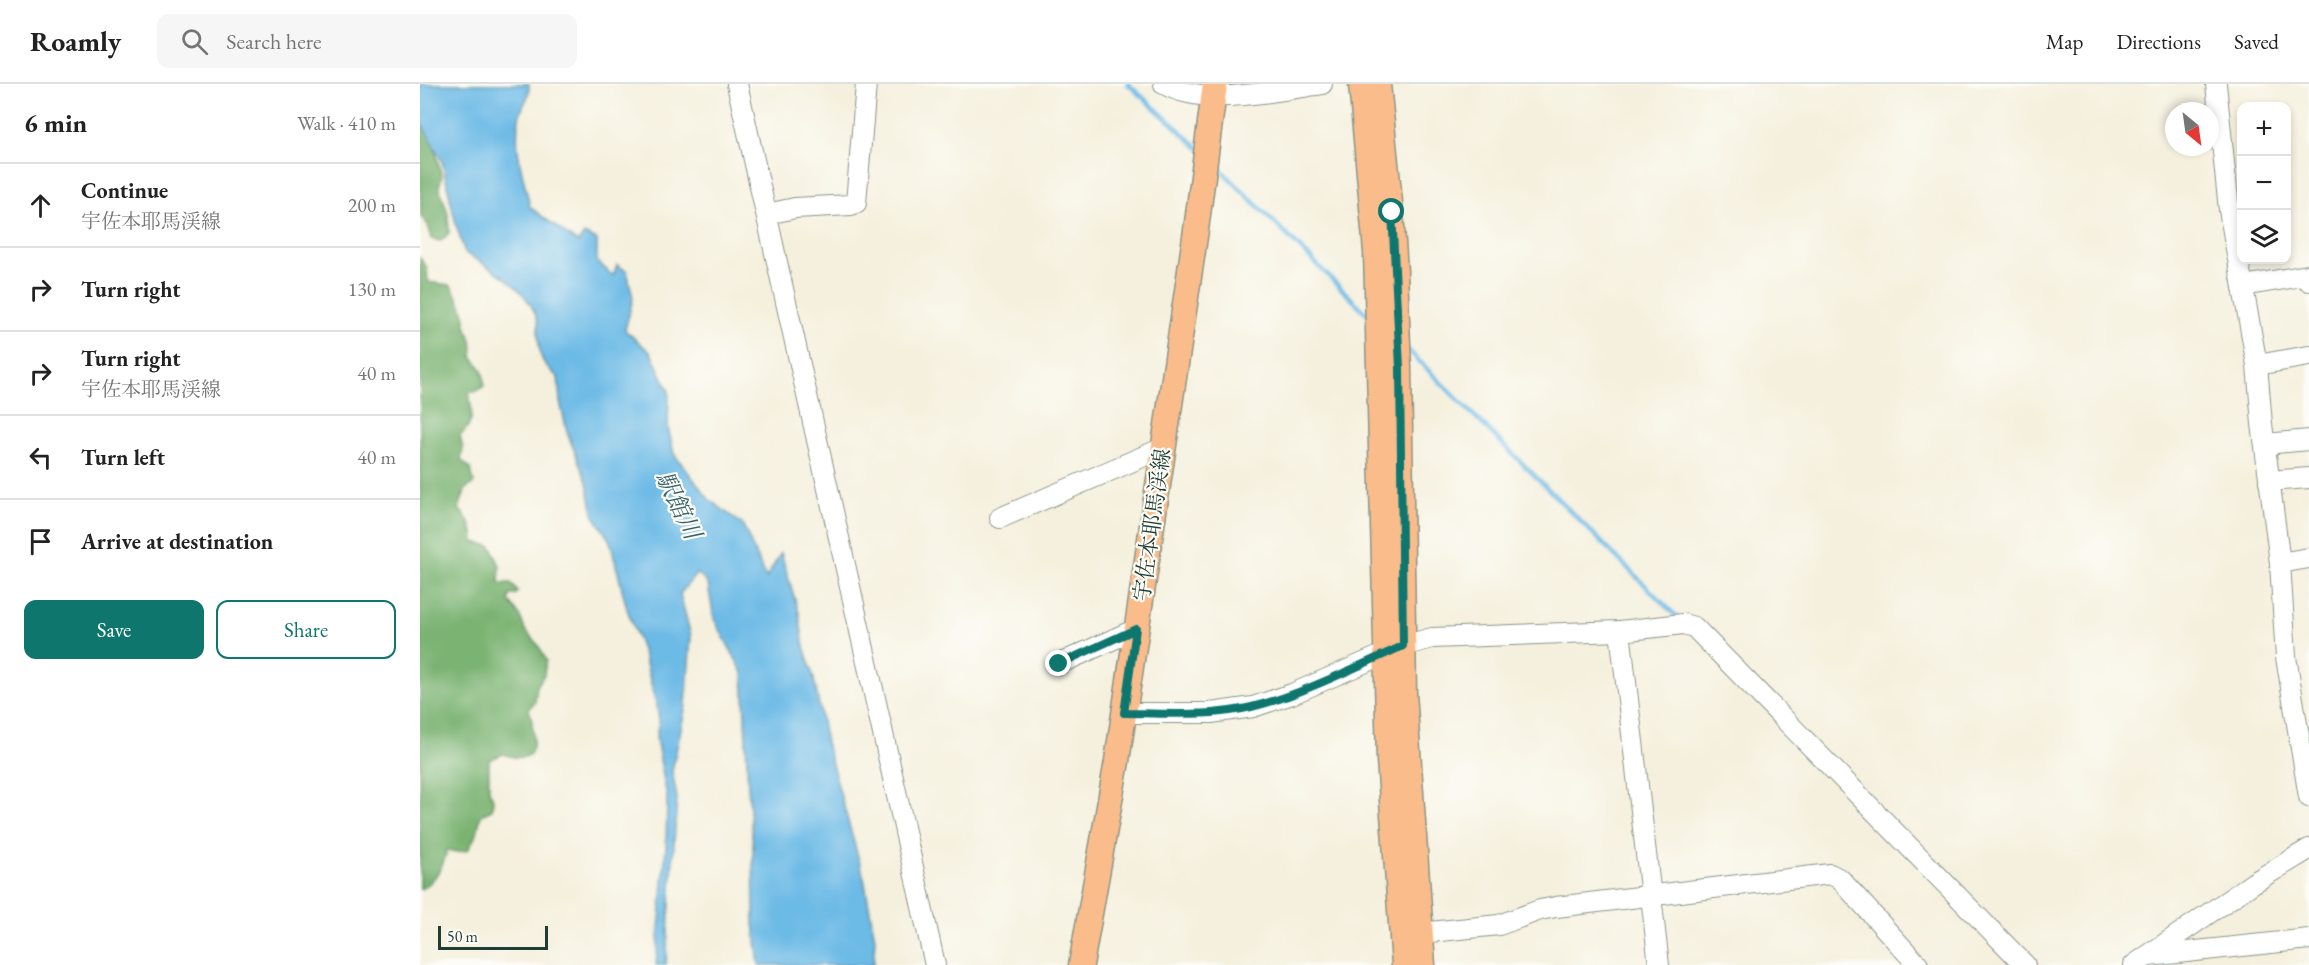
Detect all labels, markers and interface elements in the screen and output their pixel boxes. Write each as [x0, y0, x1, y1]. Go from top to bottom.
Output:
search box [157, 14, 577, 68]
text: Roamly [30, 23, 121, 59]
icon: search [178, 25, 211, 58]
text: Search here [226, 27, 322, 56]
text: Map [2046, 28, 2083, 55]
text: Directions [2116, 28, 2201, 55]
text: Saved [2234, 28, 2279, 55]
north arrow [2165, 102, 2219, 156]
map controls [2237, 102, 2291, 264]
button: + [2237, 102, 2291, 156]
text: 6 min [24, 106, 87, 140]
text: Walk · 410 m [297, 110, 396, 136]
button: − [2237, 156, 2291, 210]
text: Continue [81, 176, 168, 205]
icon: ahead [24, 189, 57, 222]
text: 200 m [348, 192, 396, 218]
route start [1378, 198, 1404, 224]
text: 宇佐本耶馬渓線 [81, 208, 221, 234]
button: layers [2237, 210, 2291, 264]
icon: right [24, 273, 57, 306]
text: Turn right [81, 275, 180, 304]
text: 130 m [348, 276, 396, 302]
text: Turn right [81, 344, 180, 373]
icon: right [24, 357, 57, 390]
text: 40 m [357, 360, 396, 386]
text: 宇佐本耶馬渓線 [81, 376, 221, 402]
icon: left [24, 441, 57, 474]
text: Turn left [81, 443, 165, 472]
text: 40 m [357, 444, 396, 470]
street label: 宇佐本耶馬渓線 [1127, 447, 1177, 603]
water label: 駅館川 [649, 466, 710, 547]
icon: arrive [24, 525, 57, 558]
text: Arrive at destination [81, 527, 273, 556]
button: Save [24, 600, 204, 659]
button: Share [216, 600, 396, 659]
route end [1045, 650, 1071, 676]
scale bar [438, 923, 548, 950]
text: 50 m [447, 926, 478, 947]

